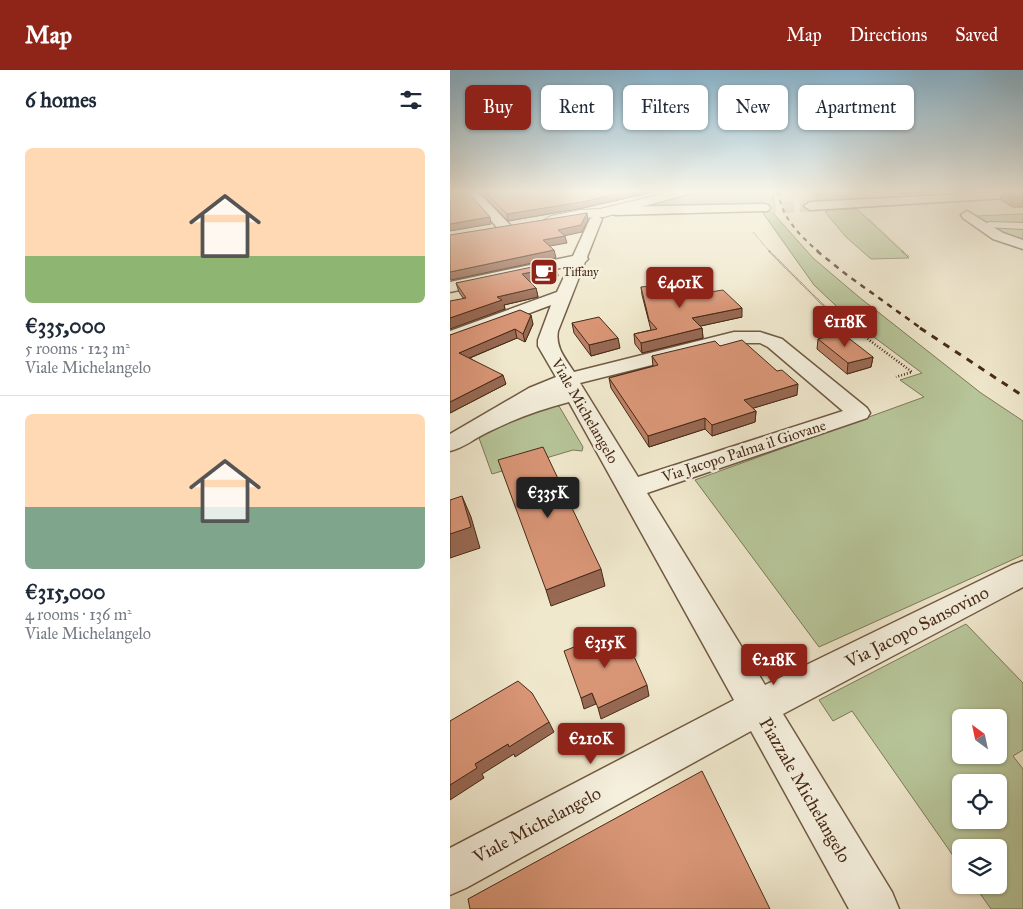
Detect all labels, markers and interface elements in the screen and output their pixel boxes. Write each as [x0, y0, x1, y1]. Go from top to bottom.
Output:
text: Map [25, 20, 72, 50]
text: Map [786, 24, 822, 46]
text: Directions [850, 24, 927, 46]
text: Saved [955, 24, 998, 46]
chip: Buy [465, 85, 531, 130]
chip: Rent [541, 85, 613, 130]
chip: Filters [623, 85, 708, 130]
chip: New [718, 85, 788, 130]
chip: Apartment [798, 85, 914, 130]
icon: filters [397, 86, 425, 114]
text: 6 homes [25, 87, 97, 113]
icon: home [180, 181, 270, 271]
cafe icon: Tiffany [529, 257, 559, 287]
place label: Tiffany [563, 265, 599, 279]
pin: €401K [645, 266, 715, 309]
text: €401K [657, 273, 703, 292]
pin: €118K [810, 306, 880, 348]
text: €118K [824, 312, 866, 331]
text: €335,000 [25, 313, 106, 339]
text: 5 rooms · 123 m² [25, 339, 130, 358]
street label: Viale Michelangelo [547, 354, 622, 467]
text: Viale Michelangelo [25, 358, 151, 377]
street label: Via Jacopo Palma il Giovane [659, 416, 829, 487]
icon: home [180, 446, 270, 536]
pin: €335K [513, 476, 583, 519]
text: €335K [527, 483, 569, 502]
text: €315,000 [25, 579, 106, 605]
street label: Via Jacopo Sansovino [841, 581, 993, 674]
text: 4 rooms · 136 m² [25, 605, 132, 624]
text: Viale Michelangelo [25, 624, 151, 643]
pin: €315K [570, 626, 640, 669]
text: €315K [584, 633, 626, 652]
pin: €218K [739, 644, 809, 686]
text: €218K [752, 650, 796, 669]
north arrow [952, 709, 1008, 764]
map controls [952, 709, 1007, 894]
street label: Piazzale Michelangelo [754, 714, 855, 867]
pin: €210K [556, 722, 626, 765]
text: €210K [569, 729, 613, 748]
button: locate [952, 774, 1007, 829]
street label: Viale Michelangelo [468, 782, 605, 869]
button: layers [952, 839, 1007, 894]

